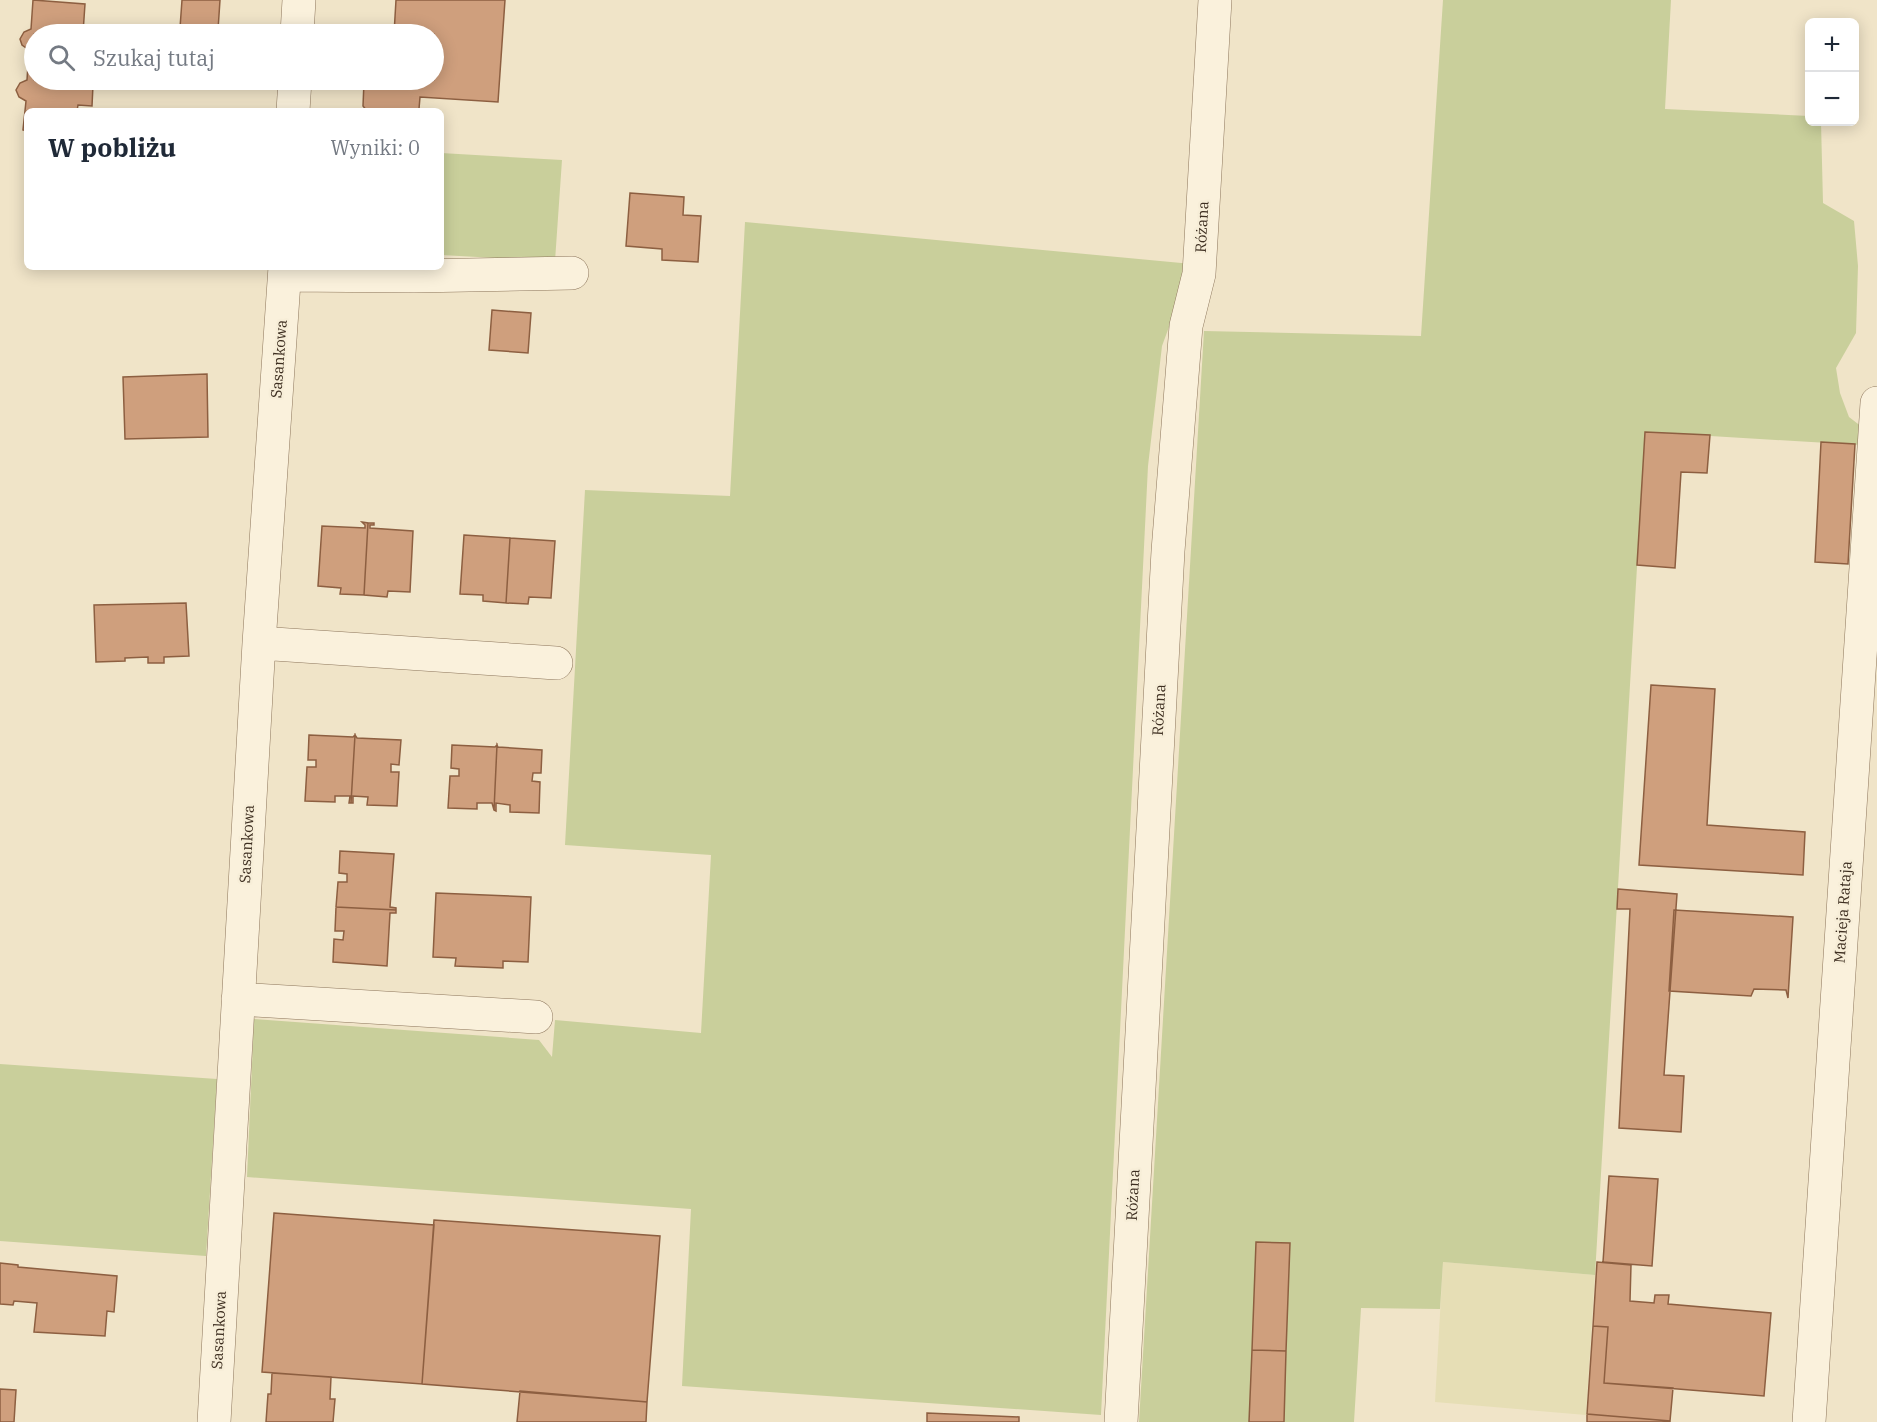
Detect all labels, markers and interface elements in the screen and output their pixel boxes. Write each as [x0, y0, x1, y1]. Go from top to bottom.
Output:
map controls [1805, 18, 1859, 126]
button: + [1805, 18, 1859, 72]
search box [24, 24, 444, 90]
icon: search [45, 41, 78, 74]
text: Szukaj tutaj [93, 43, 215, 72]
button: − [1805, 72, 1859, 126]
text: W pobliżu [48, 130, 176, 164]
text: Wyniki: 0 [331, 134, 420, 161]
street label: Różana [1191, 201, 1212, 253]
street label: Sasankowa [266, 319, 291, 399]
street label: Różana [1148, 684, 1169, 736]
street label: Sasankowa [235, 804, 258, 884]
street label: Macieja Rataja [1829, 860, 1856, 964]
street label: Różana [1122, 1169, 1143, 1221]
street label: Sasankowa [207, 1290, 230, 1370]

